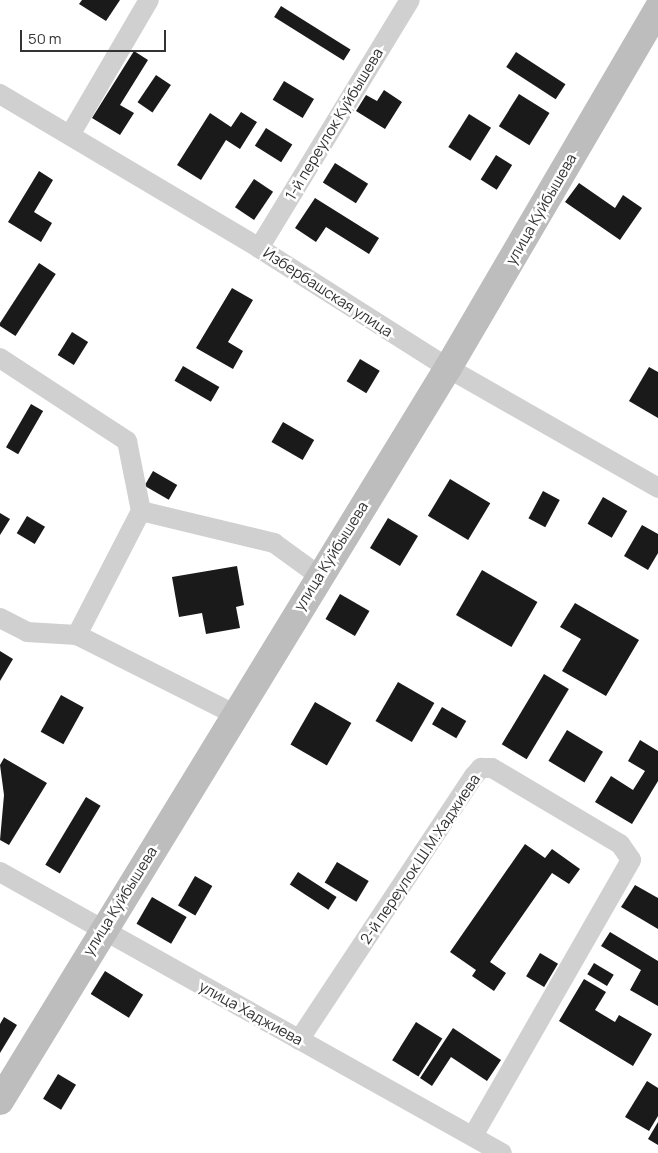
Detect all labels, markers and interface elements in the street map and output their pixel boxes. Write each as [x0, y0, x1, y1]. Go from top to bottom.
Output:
scale bar [22, 20, 169, 52]
text: 50 m [28, 28, 62, 49]
street label: 1-й переулок Куйбышева [281, 45, 387, 203]
street label: улица Куйбышева [502, 150, 580, 268]
street label: Избербашская улица [260, 243, 396, 341]
street label: улица Куйбышева [290, 498, 372, 614]
street label: 2-й переулок Ш.М.Хаджиева [356, 771, 484, 947]
street label: улица Куйбышева [79, 843, 161, 959]
street label: улица Хаджиева [196, 977, 306, 1049]

